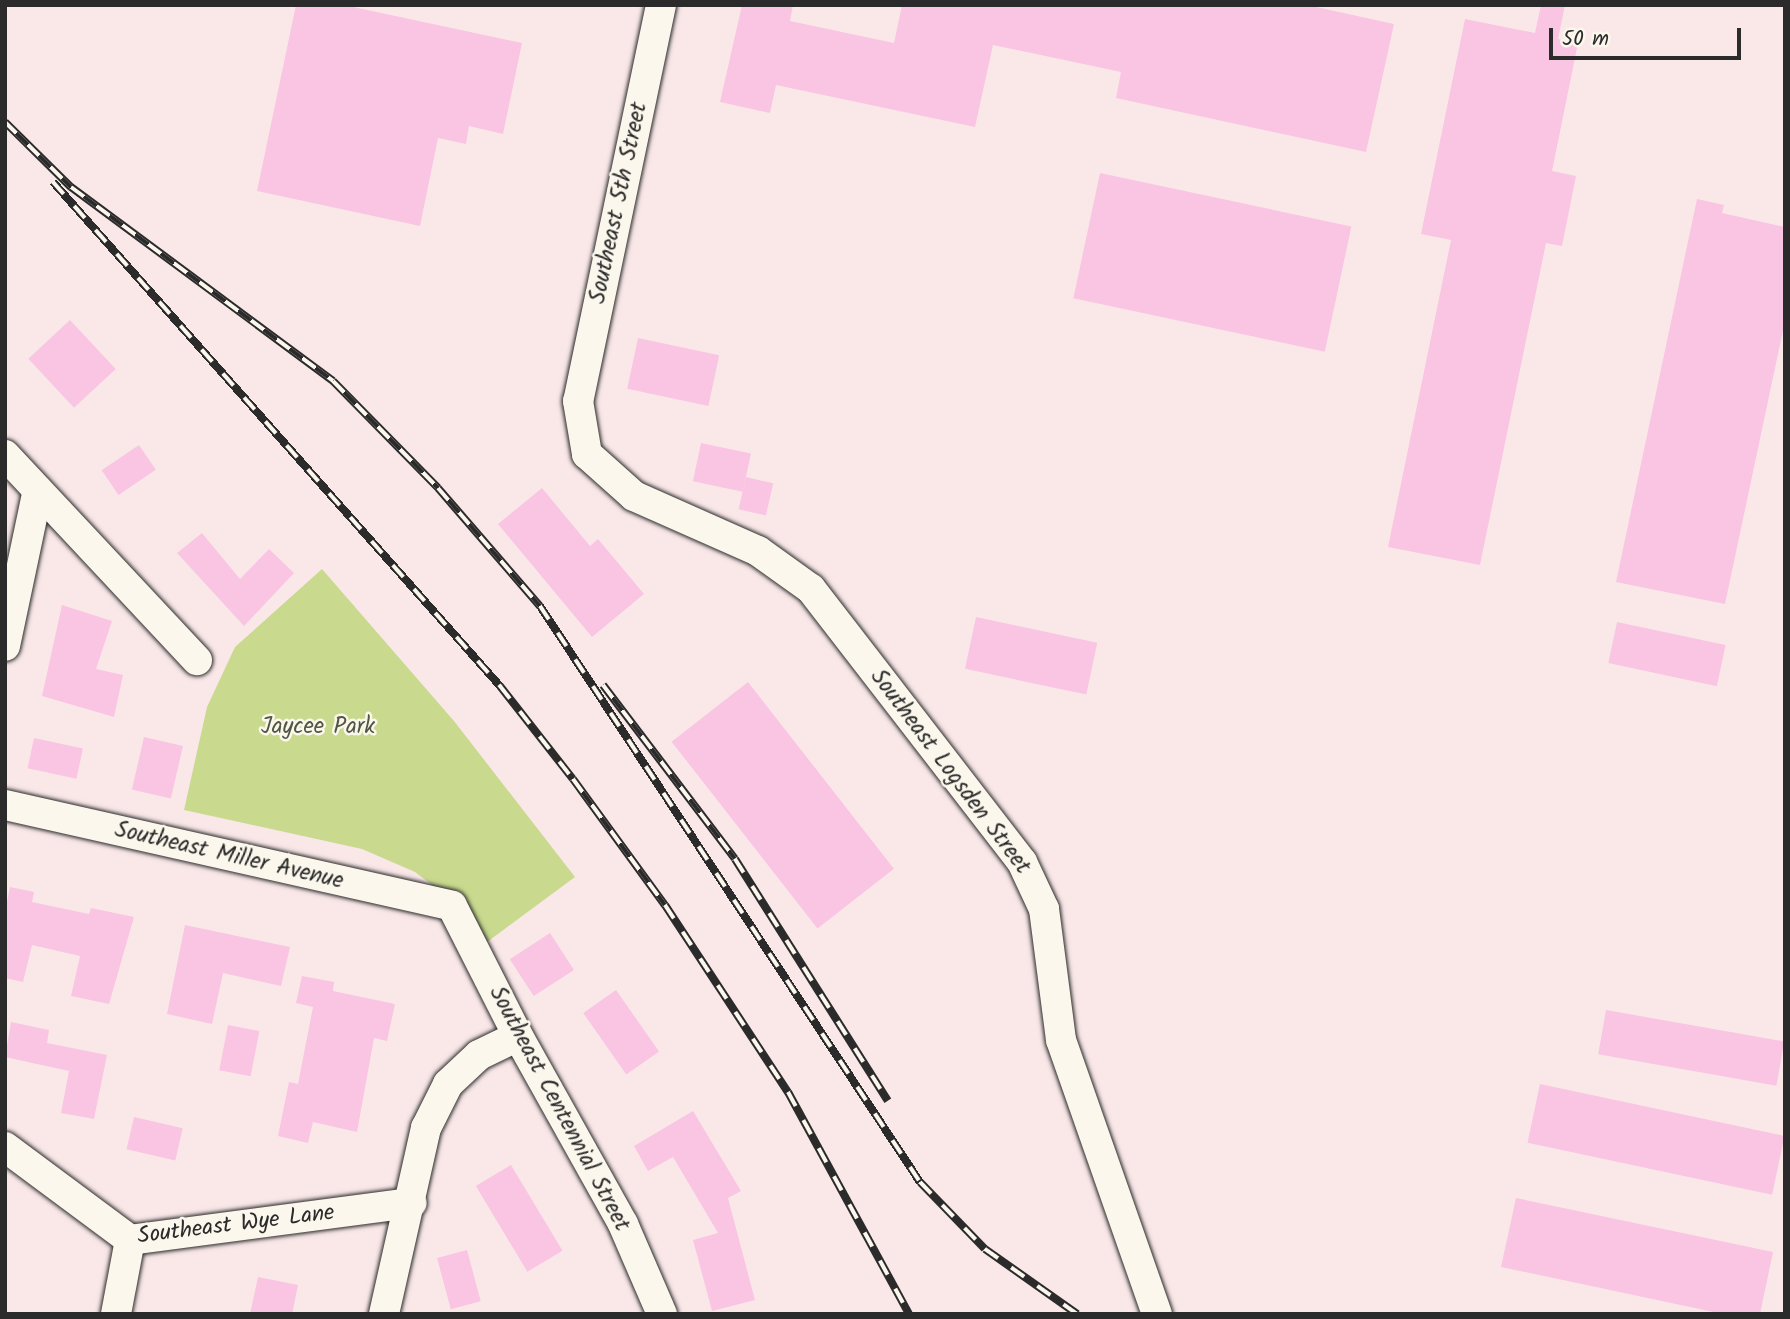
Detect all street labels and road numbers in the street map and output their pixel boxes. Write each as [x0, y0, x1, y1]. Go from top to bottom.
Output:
street label: Southeast 5th Street [584, 100, 654, 306]
street label: Southeast Logsden Street [864, 664, 1036, 880]
street label: Southeast Miller Avenue [112, 816, 346, 896]
street label: Southeast Centennial Street [483, 982, 635, 1236]
street label: Southeast Wye Lane [136, 1199, 336, 1251]

